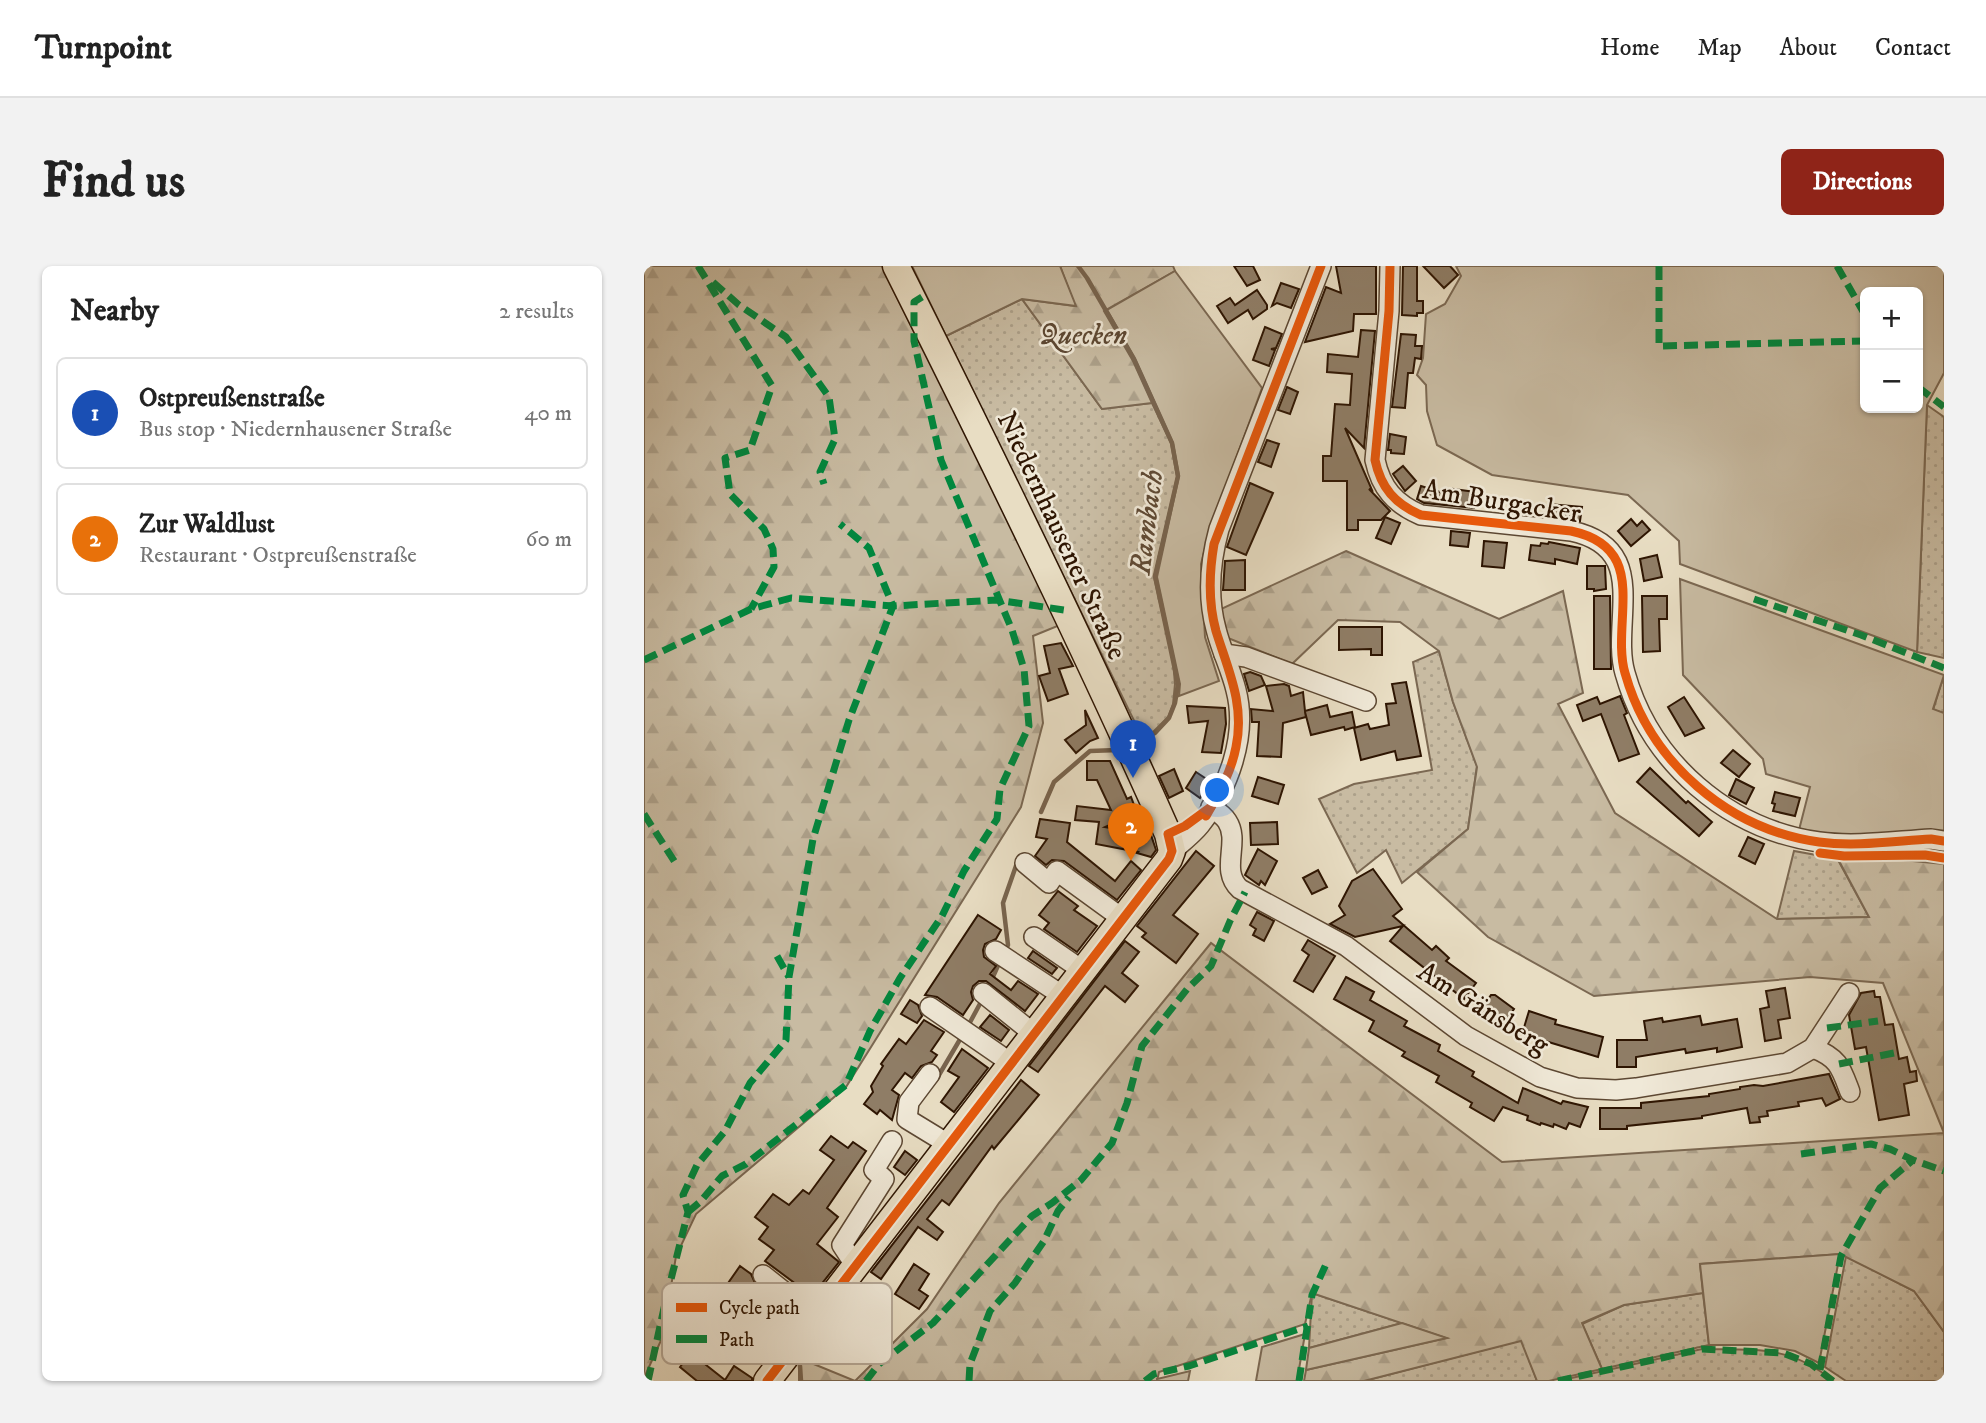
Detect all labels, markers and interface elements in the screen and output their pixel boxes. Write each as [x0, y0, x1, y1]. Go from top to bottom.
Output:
text: Turnpoint [35, 28, 172, 69]
text: Home [1600, 33, 1659, 63]
text: Map [1697, 33, 1742, 63]
text: About [1780, 33, 1837, 63]
text: Contact [1875, 33, 1951, 63]
button: Directions [1781, 149, 1944, 215]
text: Find us [42, 151, 185, 213]
map controls [1860, 287, 1923, 413]
button: + [1860, 287, 1923, 350]
text: Nearby [70, 293, 159, 330]
text: 2 results [499, 297, 574, 326]
park label: Quecken [1039, 318, 1127, 353]
button: − [1860, 350, 1923, 413]
text: Ostpreußenstraße [139, 382, 325, 415]
text: 1 [91, 399, 99, 428]
text: 40 m [524, 399, 572, 428]
street label: Niedernhausener Straße [989, 406, 1135, 665]
text: Bus stop · Niedernhausener Straße [139, 415, 452, 444]
water label: Rambach [1123, 468, 1172, 578]
street label: Am Burgacker [1420, 472, 1584, 531]
text: Zur Waldlust [139, 508, 275, 541]
text: 2 [89, 525, 101, 554]
text: 60 m [525, 525, 572, 554]
text: Restaurant · Ostpreußenstraße [139, 541, 417, 570]
pin: 1 [1110, 720, 1156, 778]
your location [1200, 773, 1234, 807]
pin: 2 [1108, 803, 1154, 861]
street label: Am Gänsberg [1411, 954, 1556, 1063]
legend [662, 1283, 892, 1364]
text: Cycle path [719, 1297, 800, 1320]
text: Path [719, 1329, 754, 1352]

